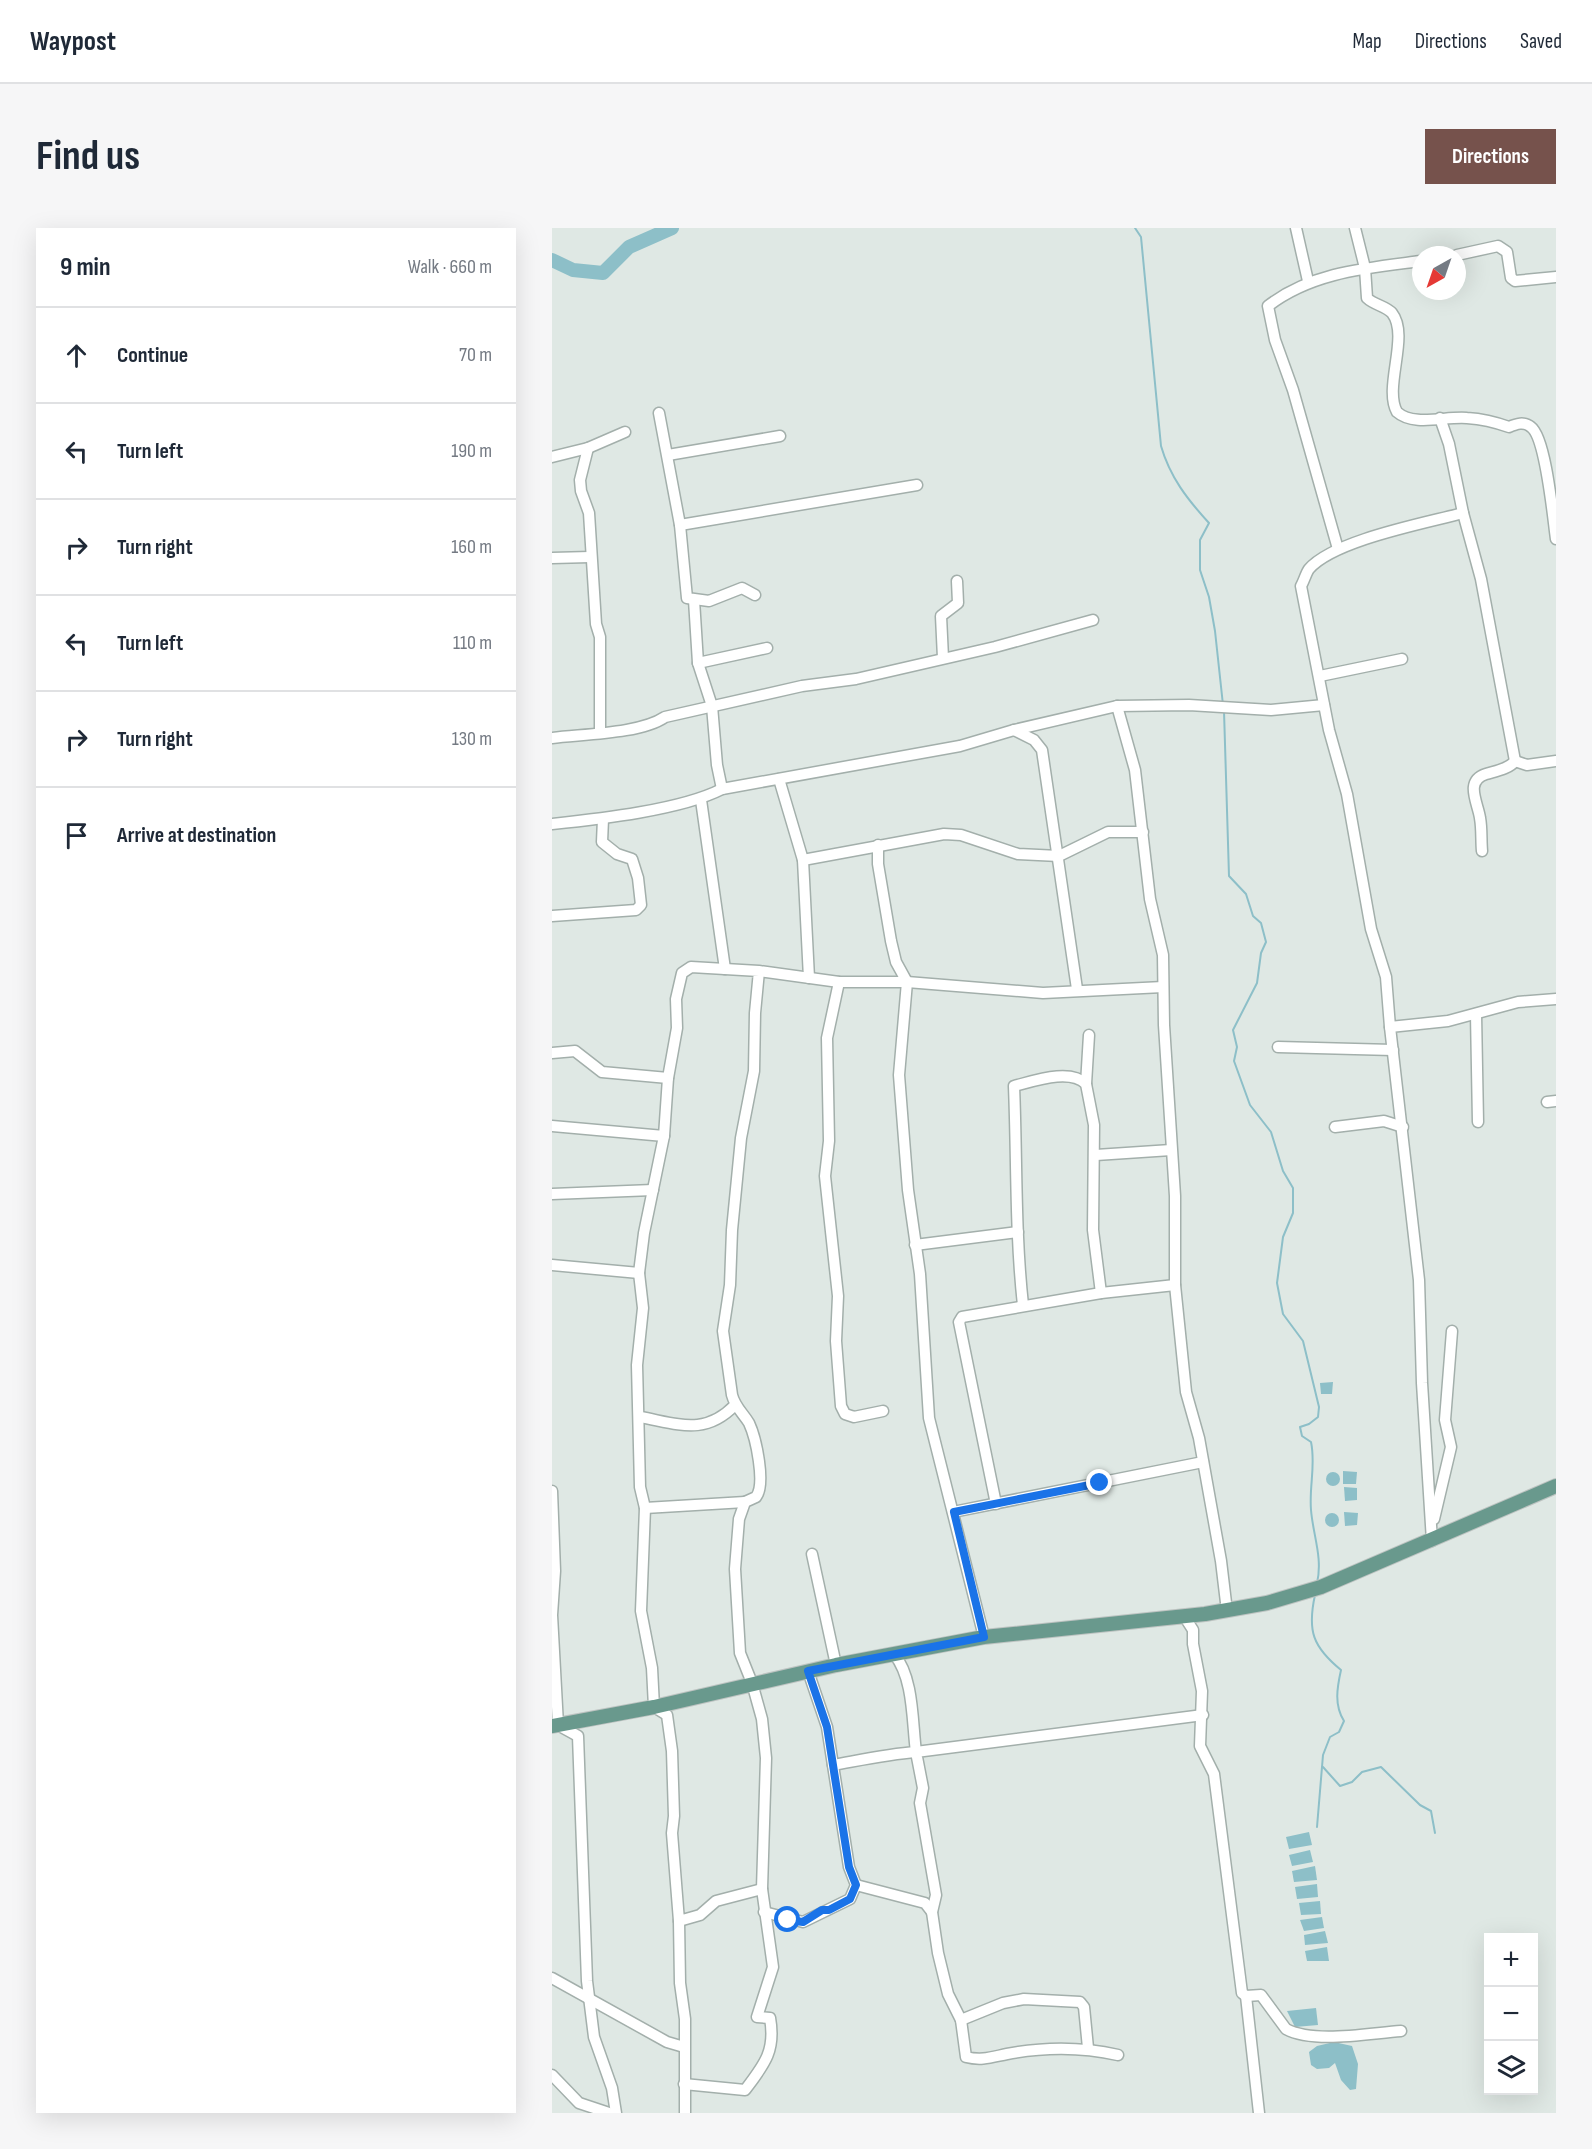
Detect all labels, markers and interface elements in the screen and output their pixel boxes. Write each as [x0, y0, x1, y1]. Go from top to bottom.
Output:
text: Waypost [30, 25, 116, 58]
text: Map [1352, 29, 1382, 54]
text: Directions [1415, 29, 1487, 54]
text: Saved [1520, 29, 1562, 54]
button: Directions [1425, 129, 1556, 184]
text: Find us [36, 131, 140, 182]
north arrow [1412, 246, 1466, 300]
text: 9 min [60, 252, 110, 283]
text: Walk · 660 m [408, 255, 492, 279]
icon: ahead [60, 339, 93, 372]
text: Continue [117, 342, 188, 369]
text: 70 m [459, 343, 492, 367]
icon: left [60, 435, 93, 468]
text: Turn left [117, 438, 183, 465]
text: 190 m [451, 439, 492, 463]
icon: right [60, 531, 93, 564]
text: Turn right [117, 534, 193, 561]
text: 160 m [451, 535, 492, 559]
icon: left [60, 627, 93, 660]
text: Turn left [117, 630, 183, 657]
text: 110 m [453, 631, 492, 655]
icon: right [60, 723, 93, 756]
text: Turn right [117, 726, 193, 753]
text: 130 m [452, 727, 492, 751]
icon: arrive [60, 819, 93, 852]
text: Arrive at destination [117, 822, 276, 849]
route end [1086, 1469, 1112, 1495]
route start [774, 1906, 800, 1932]
map controls [1484, 1933, 1538, 2095]
button: + [1484, 1933, 1538, 1987]
button: − [1484, 1987, 1538, 2041]
button: layers [1484, 2041, 1538, 2095]

